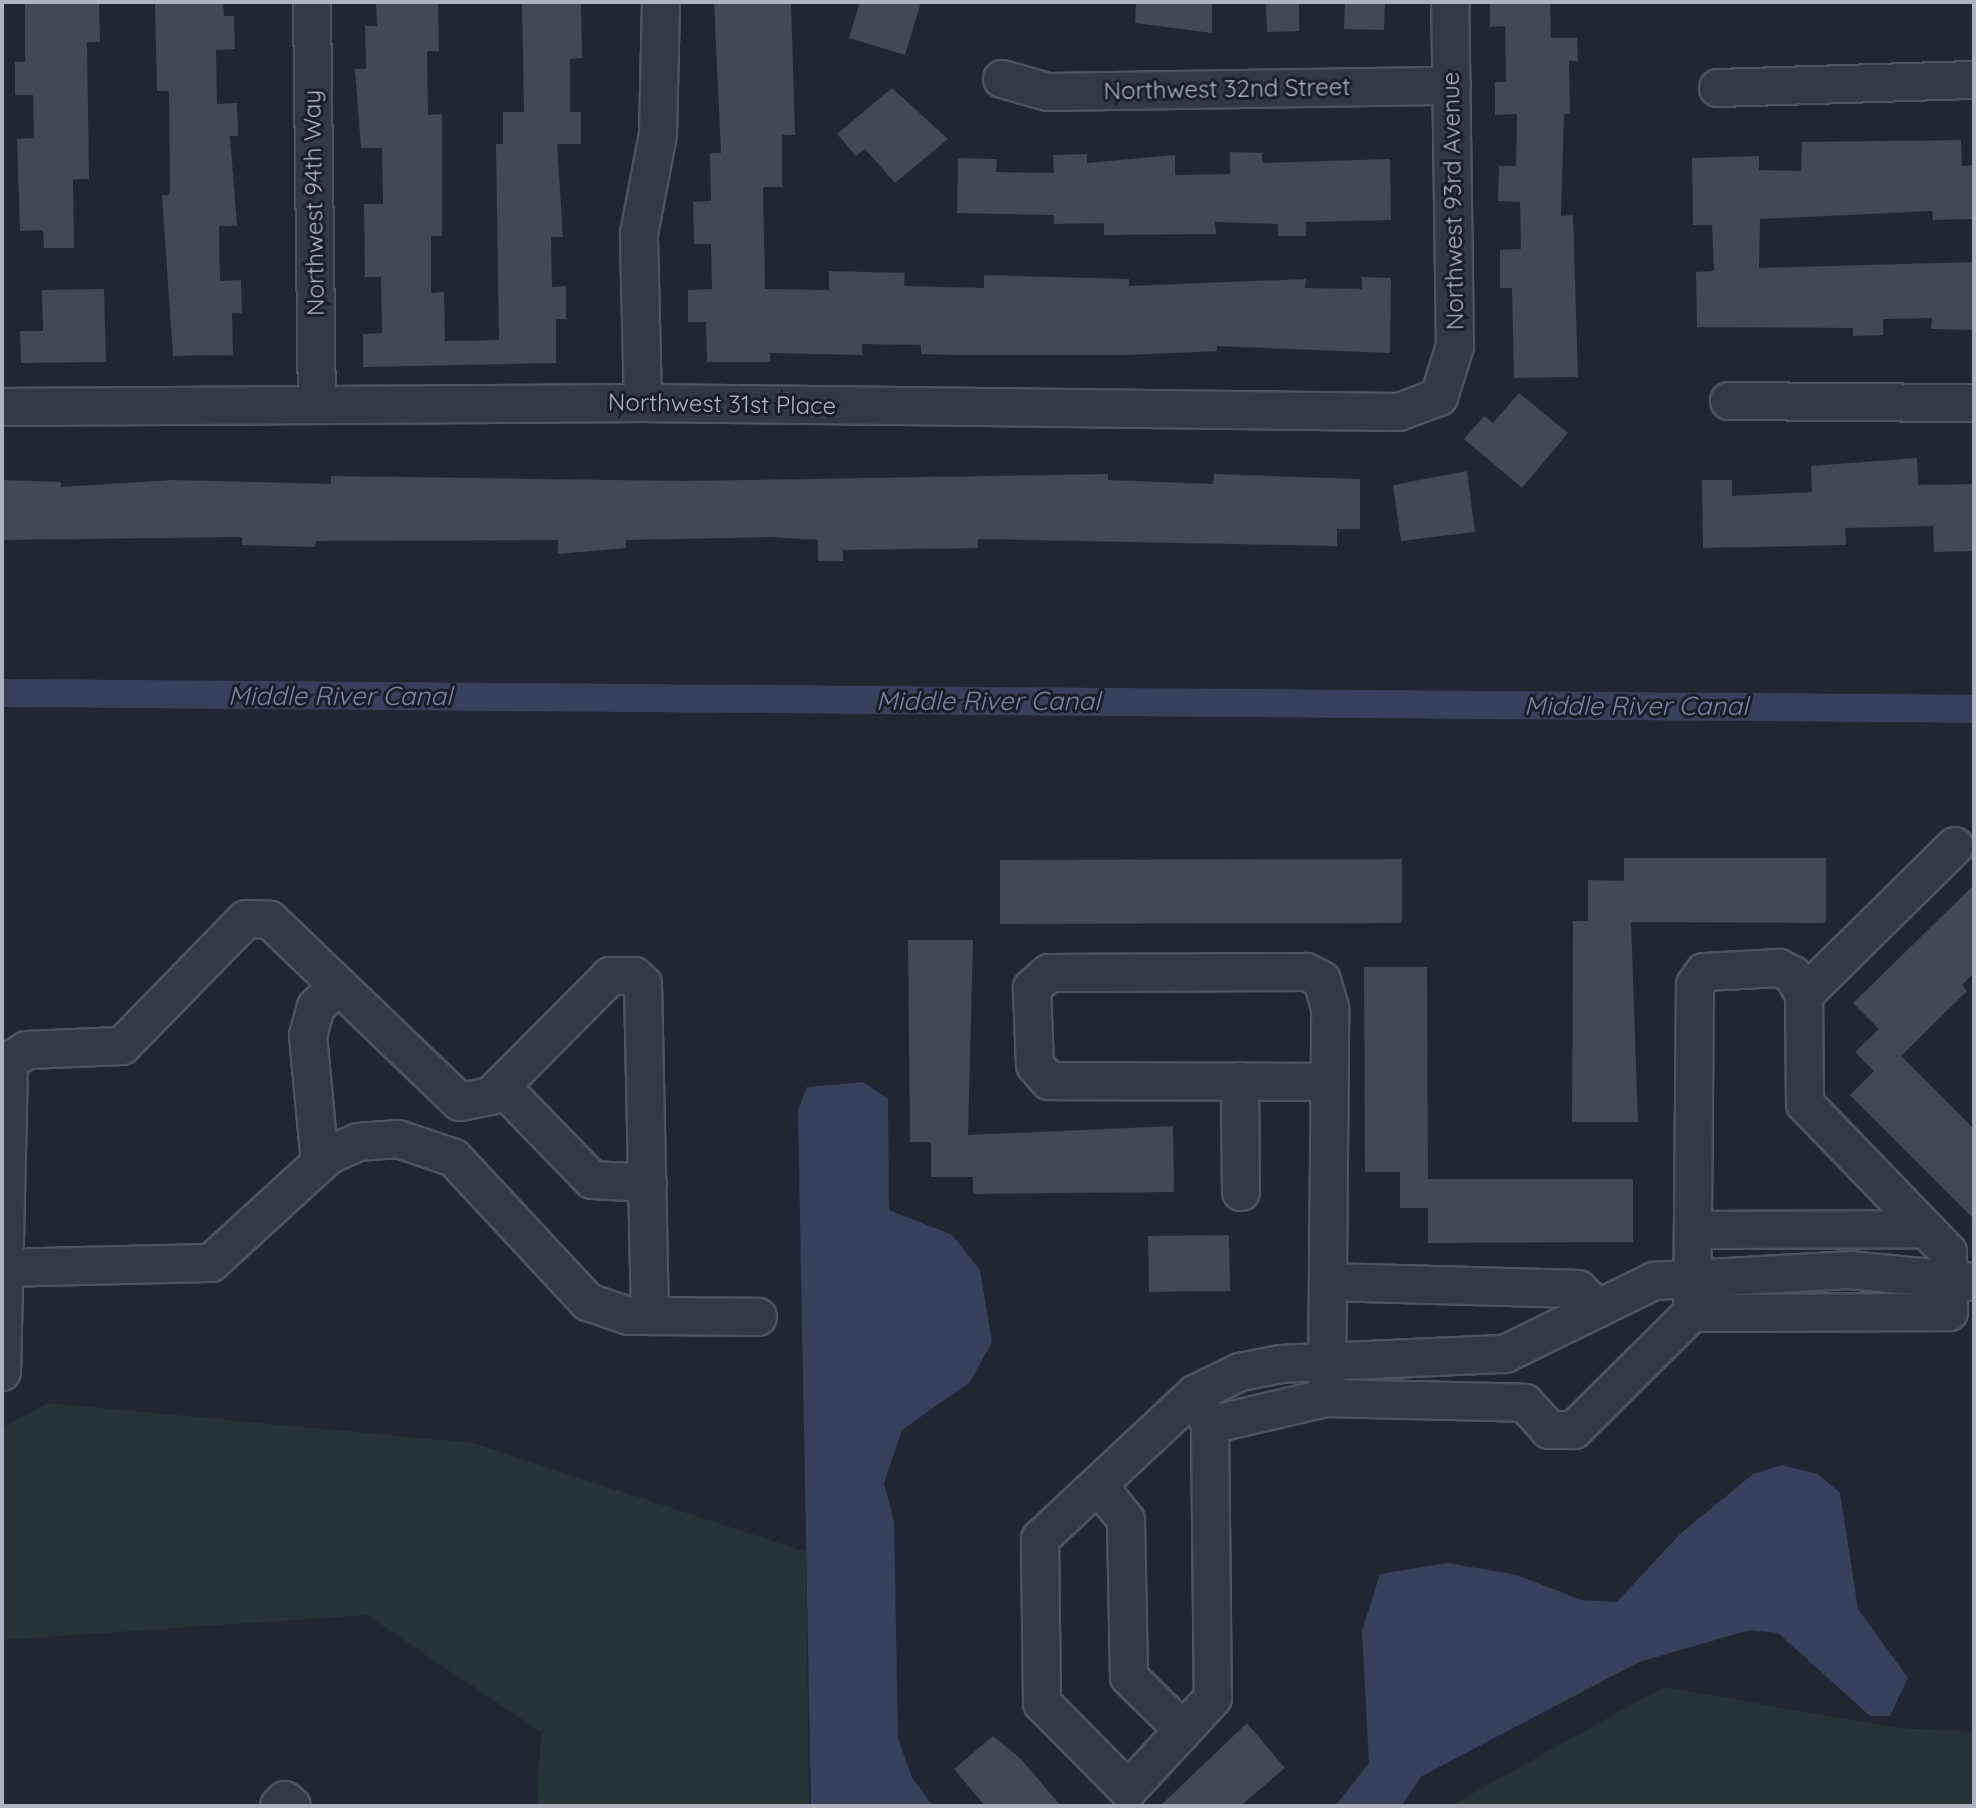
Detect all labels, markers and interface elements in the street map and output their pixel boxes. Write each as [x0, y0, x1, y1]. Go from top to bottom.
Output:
street label: Northwest 32nd Street [1103, 72, 1351, 106]
street label: Northwest 93rd Avenue [1436, 72, 1470, 330]
street label: Northwest 94th Way [298, 90, 330, 316]
street label: Northwest 31st Place [608, 388, 836, 420]
water label: Middle River Canal [228, 680, 452, 712]
water label: Middle River Canal [876, 685, 1100, 717]
water label: Middle River Canal [1524, 690, 1748, 722]

